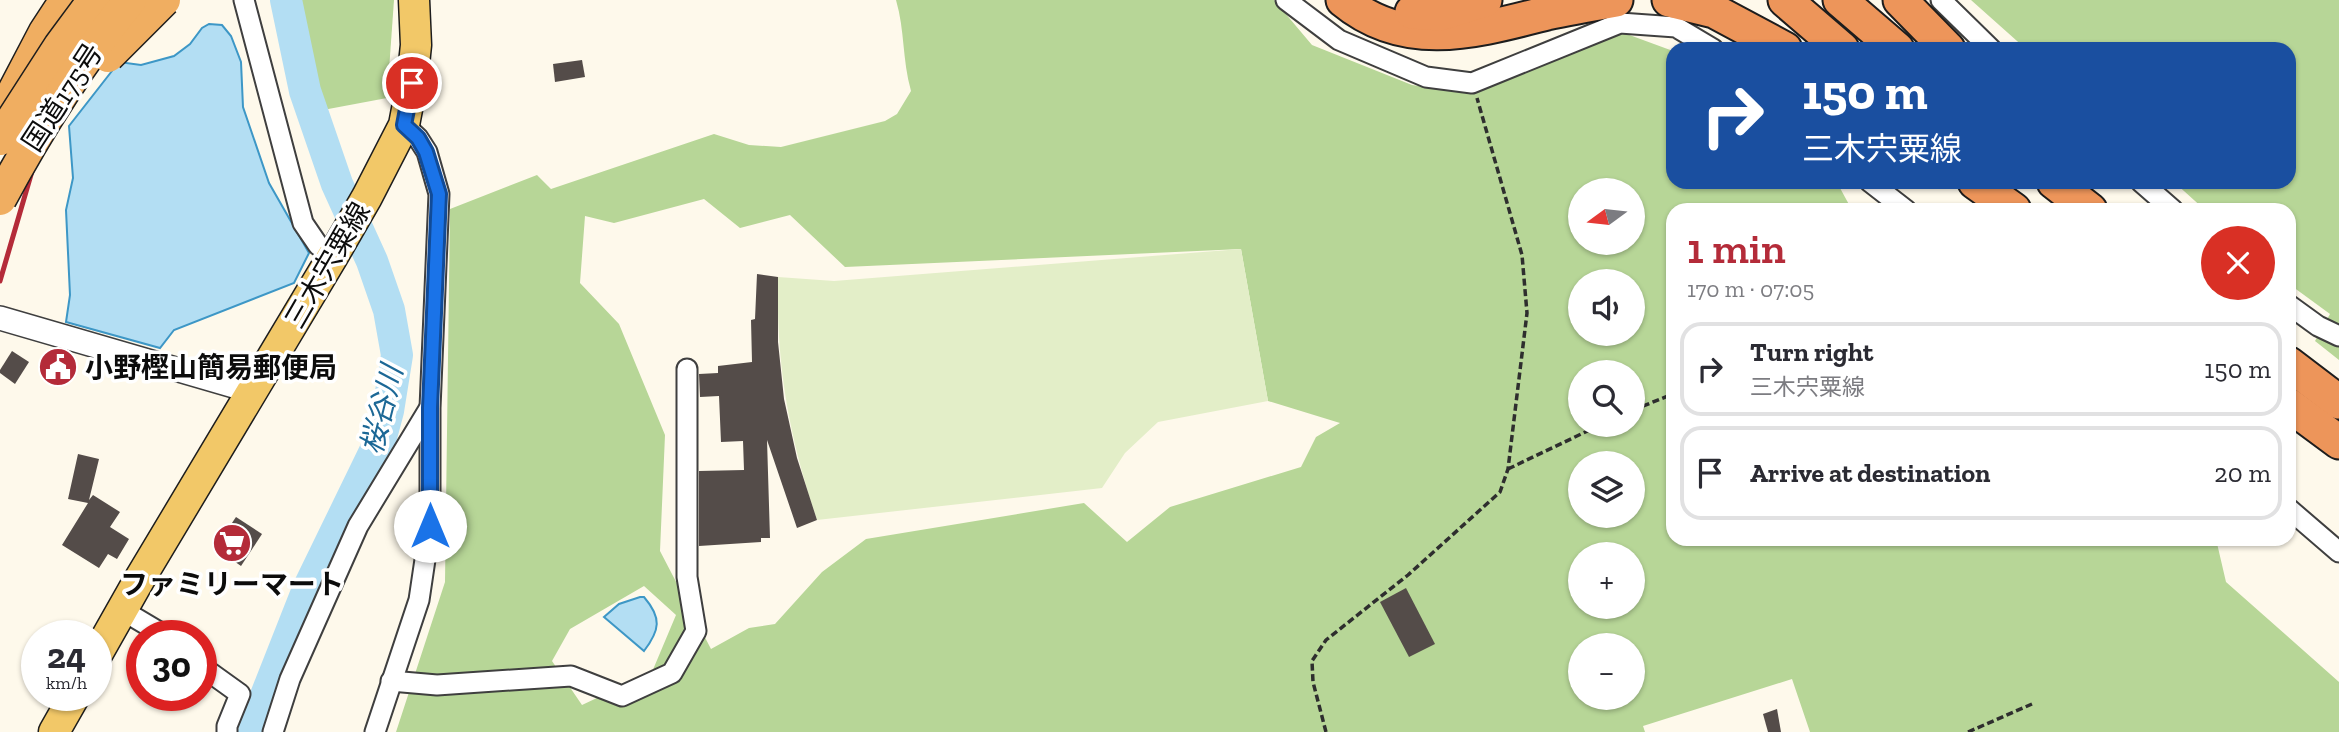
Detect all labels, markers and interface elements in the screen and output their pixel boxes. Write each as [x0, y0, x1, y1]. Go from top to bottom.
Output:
street label: 国道175号 [15, 37, 109, 157]
pin [382, 53, 442, 113]
text: 150 m [1802, 63, 1928, 122]
icon: arrive [393, 64, 431, 102]
icon: right [1687, 70, 1778, 161]
text: 三木宍粟線 [1802, 130, 1962, 168]
north arrow [1568, 178, 1645, 256]
map controls [1568, 178, 1645, 710]
street label: 三木宍粟線 [278, 196, 377, 334]
text: 1 min [1687, 223, 1786, 274]
button: close [2201, 226, 2275, 300]
button: sound [1568, 269, 1645, 346]
text: 170 m · 07:05 [1687, 275, 1814, 303]
text: Turn right [1750, 336, 1873, 368]
public building icon: 小野樫山簡易郵便局 [37, 346, 79, 388]
icon: right [1691, 350, 1729, 388]
place label: 小野樫山簡易郵便局 [85, 351, 337, 384]
text: 150 m [2204, 353, 2271, 385]
water label: 桜谷川 [354, 359, 411, 458]
button: search [1568, 360, 1645, 437]
text: 三木宍粟線 [1750, 373, 1865, 401]
button: layers [1568, 451, 1645, 528]
icon: arrive [1691, 454, 1729, 492]
text: Arrive at destination [1750, 457, 1990, 489]
text: 20 m [2214, 457, 2271, 489]
position arrow [393, 489, 467, 563]
supermarket icon: ファミリーマート [211, 522, 253, 564]
button: + [1568, 542, 1645, 619]
place label: ファミリーマート [120, 568, 344, 601]
speed limit sign: 30 [126, 620, 217, 711]
button: − [1568, 633, 1645, 710]
text: 24 [47, 635, 86, 677]
text: km/h [46, 672, 87, 694]

